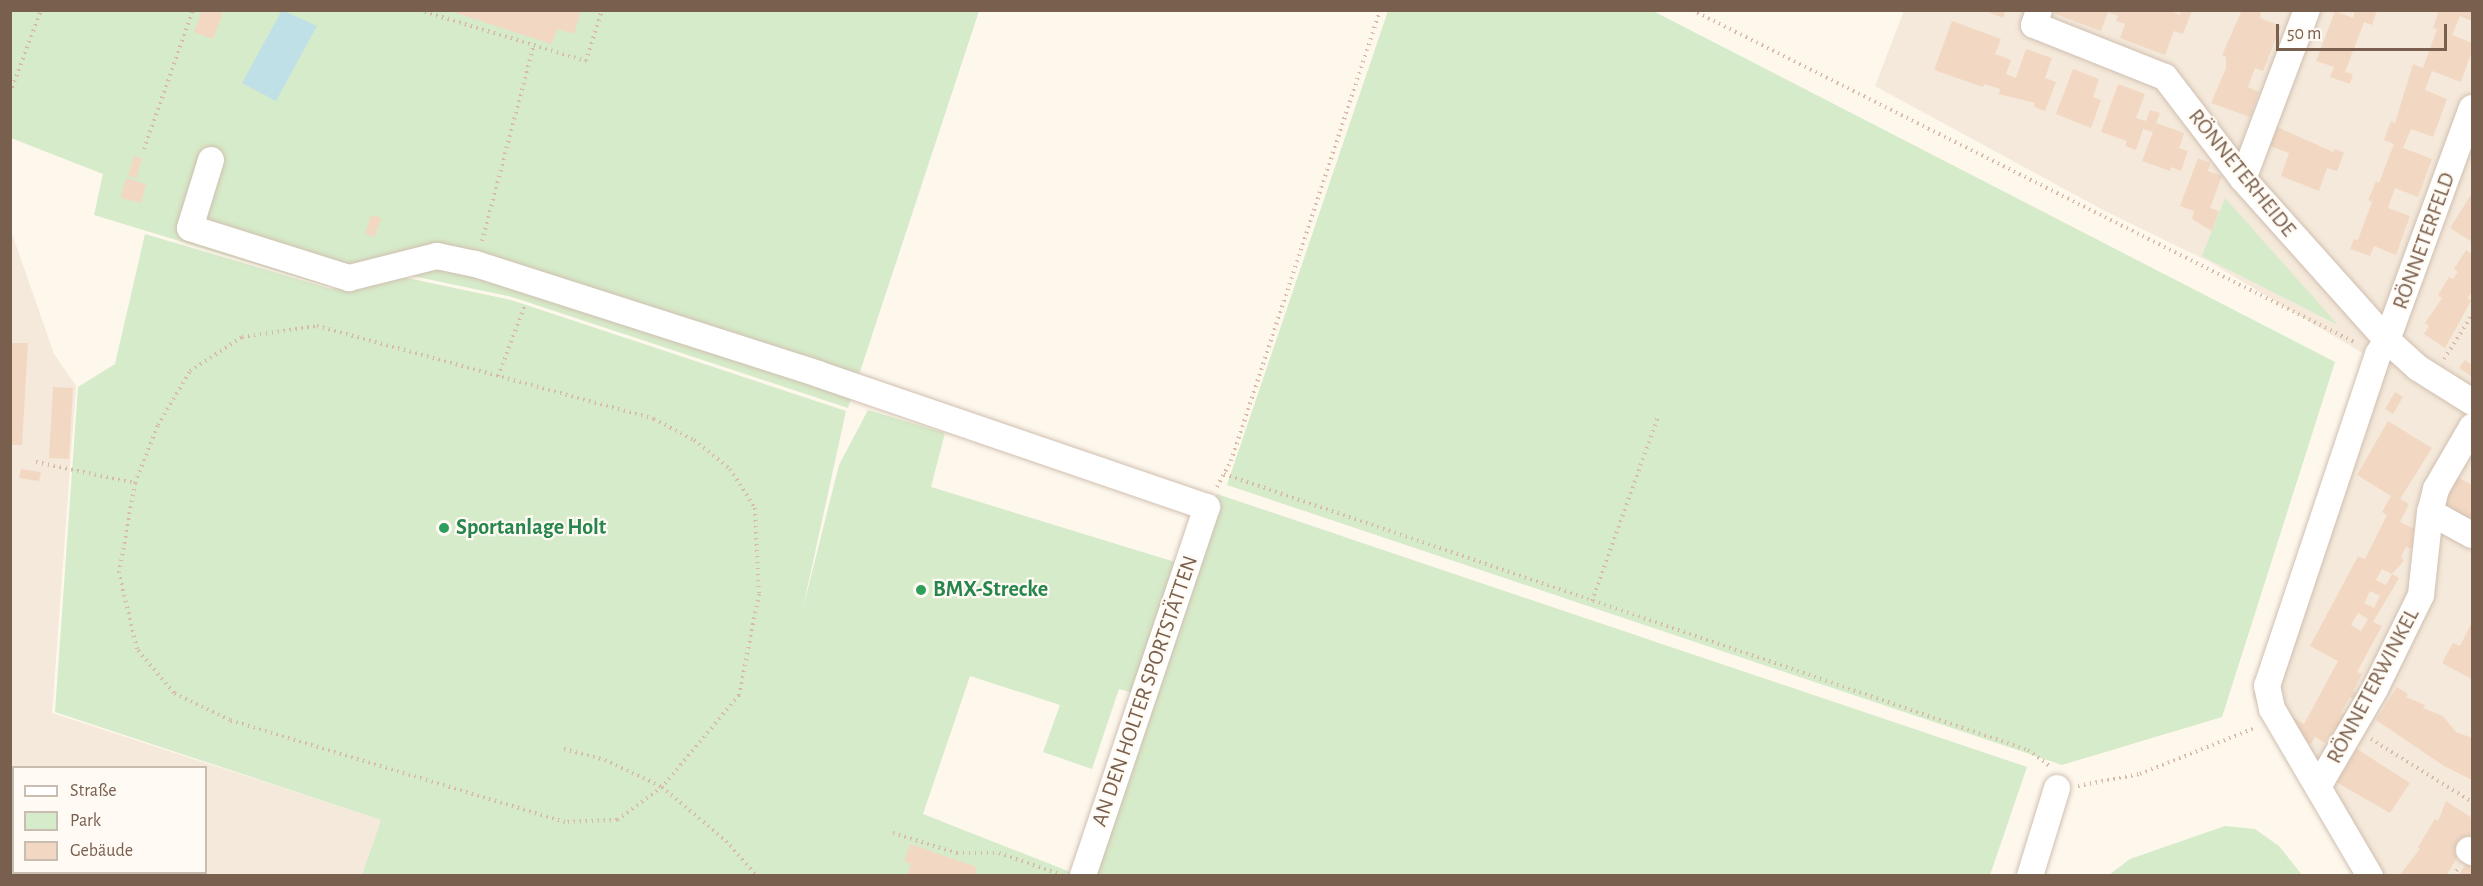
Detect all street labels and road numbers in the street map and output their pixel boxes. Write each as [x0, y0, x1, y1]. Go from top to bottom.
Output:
street label: RÖNNETERHEIDE [2182, 104, 2302, 242]
street label: RÖNNETERFELD [2387, 169, 2461, 313]
street label: AN DEN HOLTER SPORTSTÄTTEN [1086, 552, 1204, 830]
street label: RÖNNETERWINKEL [2321, 604, 2425, 768]

